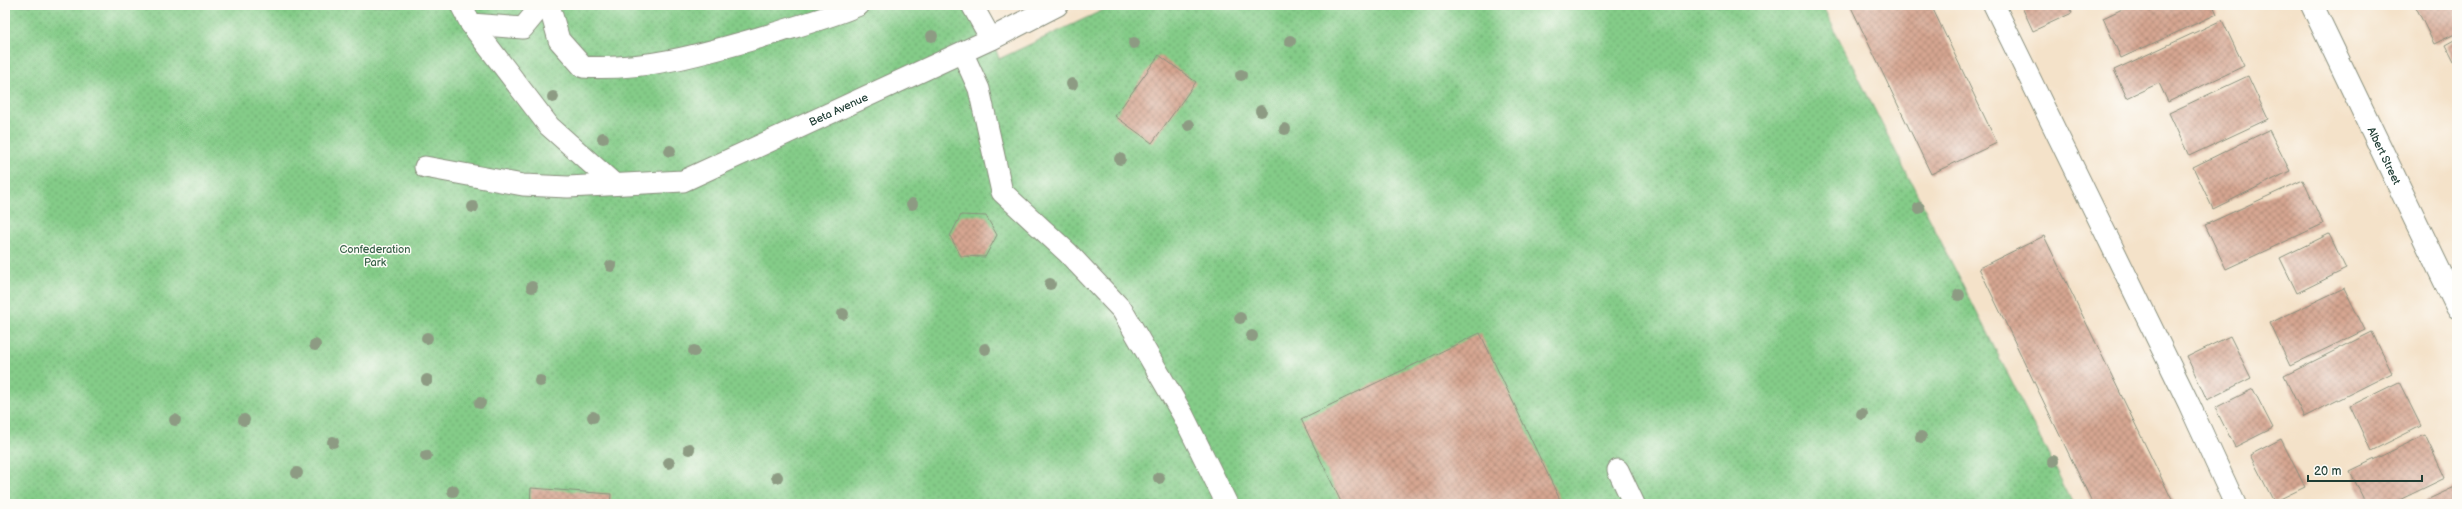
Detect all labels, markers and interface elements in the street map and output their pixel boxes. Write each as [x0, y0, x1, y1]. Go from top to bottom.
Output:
street label: Beta Avenue [807, 90, 871, 129]
street label: Albert Street [2364, 125, 2403, 187]
park label: Confederation Park [339, 243, 411, 269]
scale bar [2308, 457, 2422, 483]
text: 20 m [2314, 464, 2341, 479]

